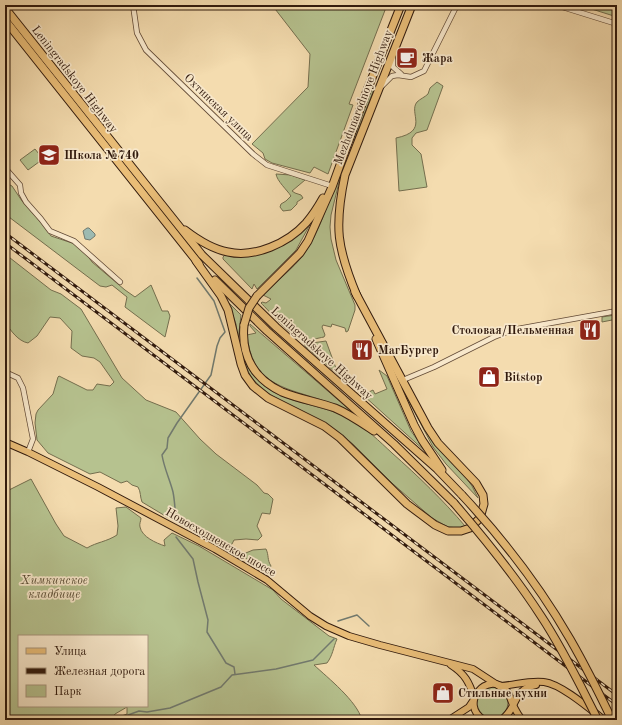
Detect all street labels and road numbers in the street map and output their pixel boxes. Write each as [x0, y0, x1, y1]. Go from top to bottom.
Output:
street label: Leningradskoye Highway [29, 24, 120, 136]
street label: Mezhdunarodnoye Highway [333, 28, 395, 166]
street label: Охтинская улица [181, 72, 255, 144]
street label: Leningradskoye Highway [268, 305, 375, 403]
street label: Новосходненское шоссе [163, 506, 278, 580]

